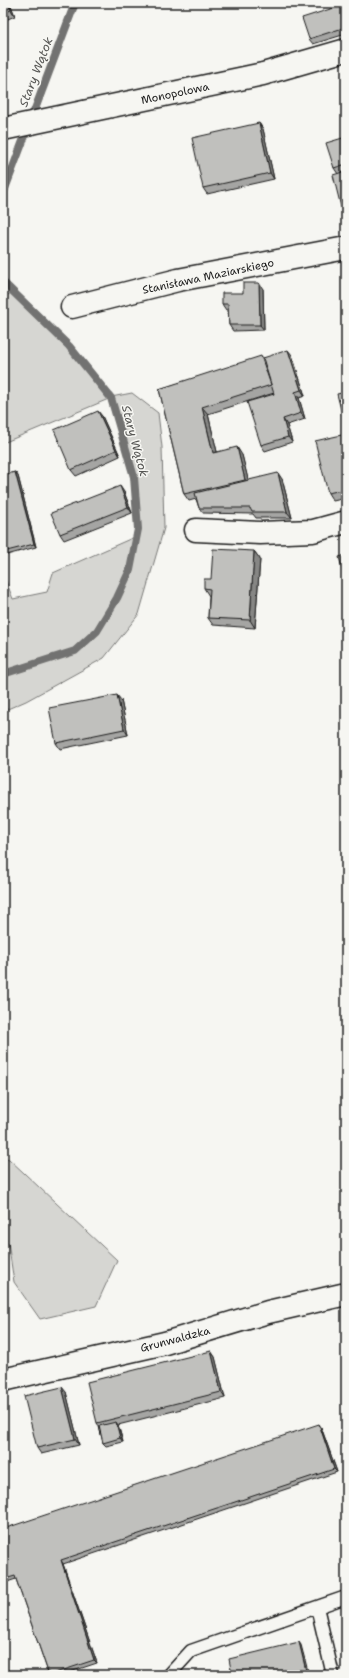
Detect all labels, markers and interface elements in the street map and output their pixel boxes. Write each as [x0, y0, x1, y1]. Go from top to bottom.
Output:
water label: Stary Wątok [15, 35, 57, 109]
street label: Monopolowa [140, 79, 211, 108]
street label: Stanisława Maziarskiego [141, 255, 276, 298]
water label: Stary Wątok [118, 403, 152, 479]
street label: Grunwaldzka [139, 1323, 212, 1356]

